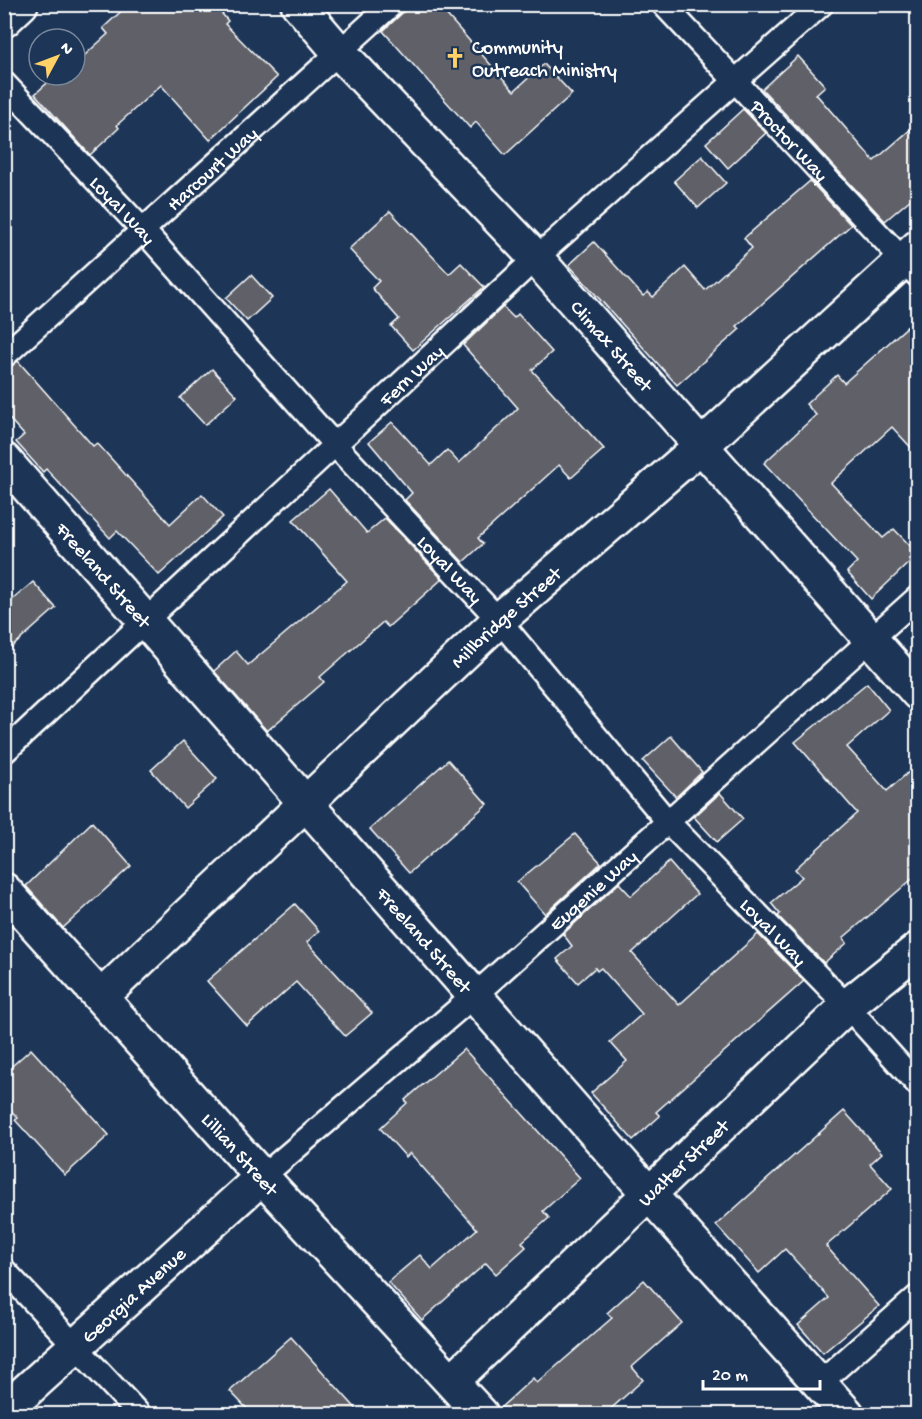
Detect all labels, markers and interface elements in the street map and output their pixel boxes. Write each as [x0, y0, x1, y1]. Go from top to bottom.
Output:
north arrow [27, 27, 87, 87]
place label: Community Outreach Ministry [472, 38, 617, 84]
text: N [55, 39, 77, 60]
church icon: Community Outreach Ministry [443, 46, 467, 70]
street label: Proctor Way [743, 96, 832, 188]
street label: Harcourt Way [164, 123, 264, 217]
street label: Loyal Way [83, 173, 159, 251]
street label: Climax Street [564, 297, 657, 399]
street label: Fern Way [375, 341, 450, 413]
street label: Freeland Street [49, 518, 155, 635]
street label: Loyal Way [411, 532, 486, 610]
street label: Millbridge Street [447, 562, 569, 675]
street label: Eugenie Way [546, 847, 644, 938]
street label: Freeland Street [369, 883, 476, 1000]
street label: Loyal Way [733, 895, 810, 972]
street label: Lillian Street [195, 1109, 283, 1203]
street label: Walter Street [635, 1115, 736, 1213]
street label: Georgia Avenue [79, 1243, 192, 1350]
scale bar [703, 1353, 820, 1391]
text: 20 m [712, 1366, 748, 1387]

